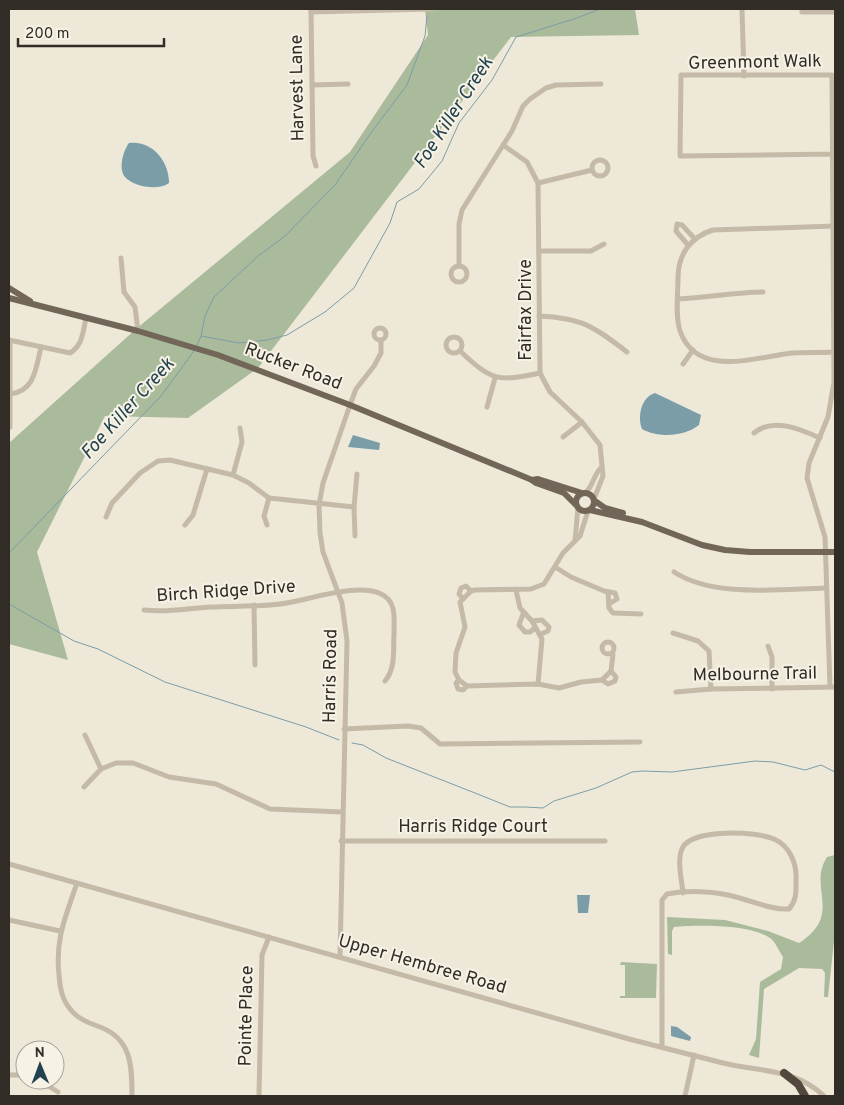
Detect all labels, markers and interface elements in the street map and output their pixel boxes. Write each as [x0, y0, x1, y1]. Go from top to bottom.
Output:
scale bar [18, 15, 164, 47]
text: 200 m [25, 25, 70, 44]
street label: Harvest Lane [286, 34, 310, 142]
street label: Greenmont Walk [688, 50, 822, 76]
water label: Foe Killer Creek [409, 52, 499, 174]
street label: Fairfax Drive [515, 259, 538, 361]
street label: Rucker Road [241, 338, 345, 396]
water label: Foe Killer Creek [76, 353, 180, 465]
street label: Birch Ridge Drive [156, 576, 296, 608]
street label: Harris Road [319, 629, 343, 723]
street label: Melbourne Trail [693, 662, 817, 688]
street label: Harris Ridge Court [398, 816, 548, 839]
street label: Upper Hembree Road [335, 930, 509, 1000]
street label: Pointe Place [235, 965, 259, 1067]
north arrow [15, 1040, 65, 1090]
text: N [35, 1045, 45, 1062]

